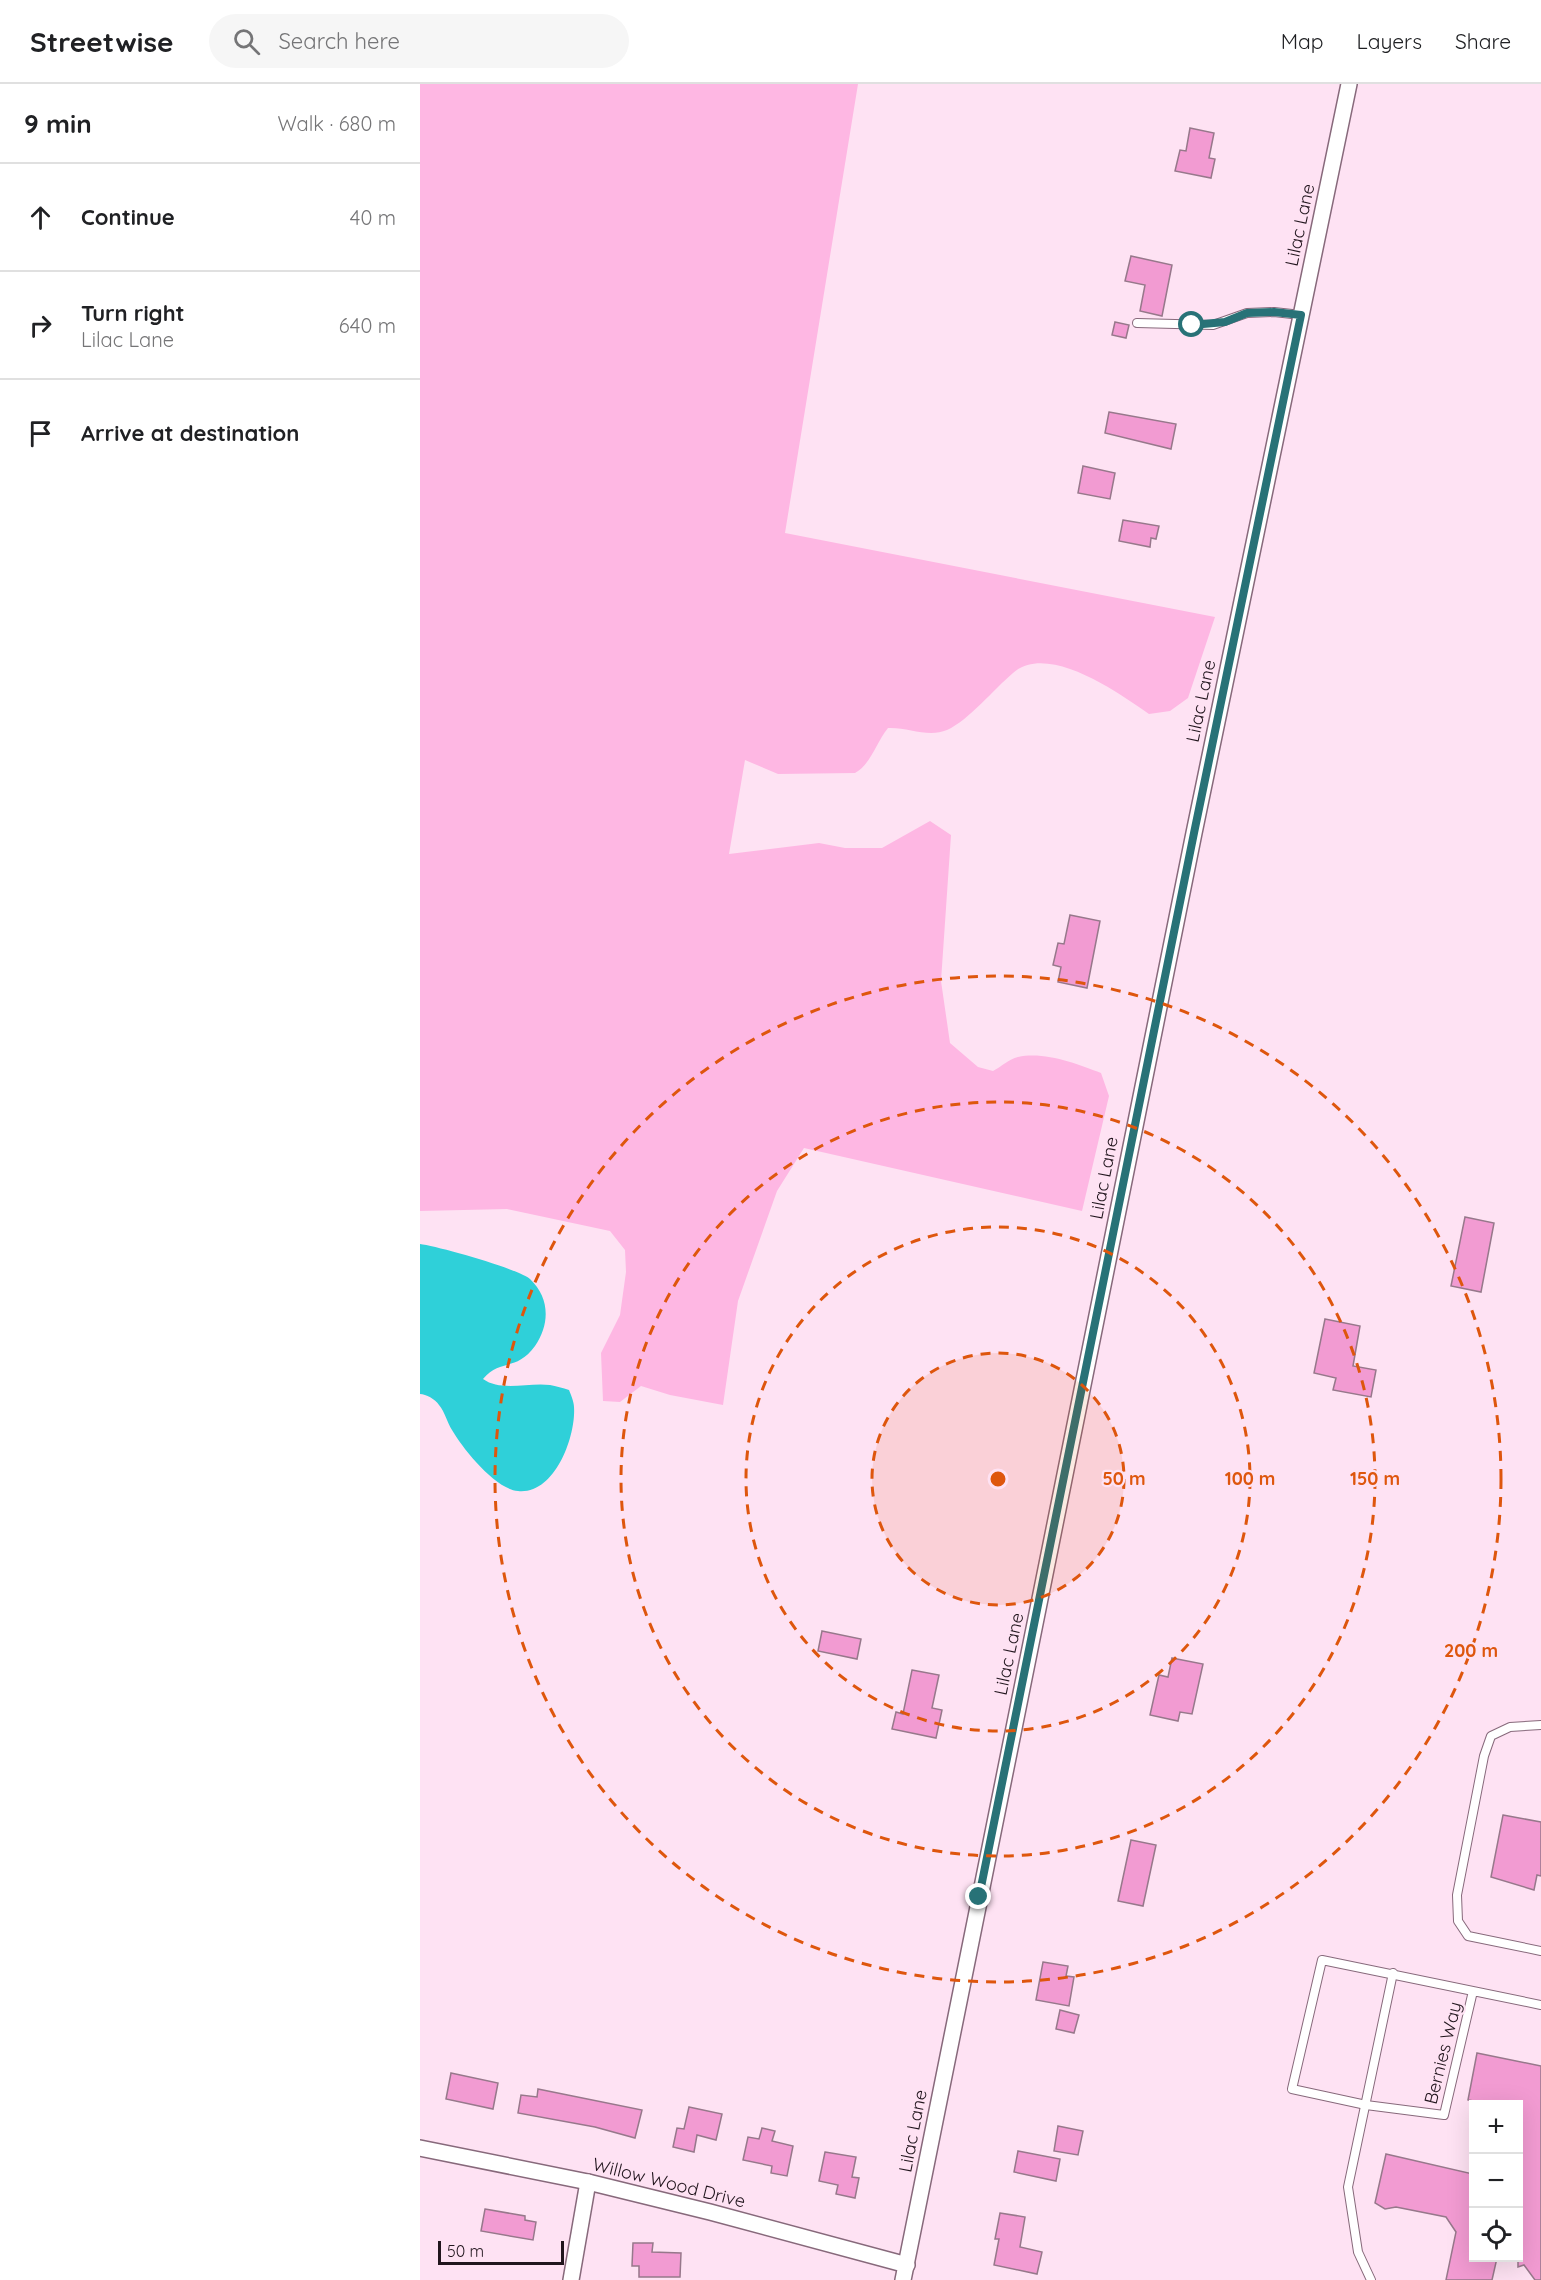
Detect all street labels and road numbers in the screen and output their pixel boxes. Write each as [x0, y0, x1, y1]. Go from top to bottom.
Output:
street label: Lilac Lane [1280, 182, 1319, 268]
street label: Lilac Lane [1181, 658, 1220, 744]
street label: Lilac Lane [1084, 1135, 1123, 1221]
street label: Lilac Lane [989, 1611, 1028, 1697]
street label: Bernies Way [1419, 1999, 1466, 2107]
street label: Lilac Lane [893, 2088, 932, 2174]
street label: Willow Wood Drive [590, 2152, 748, 2213]

